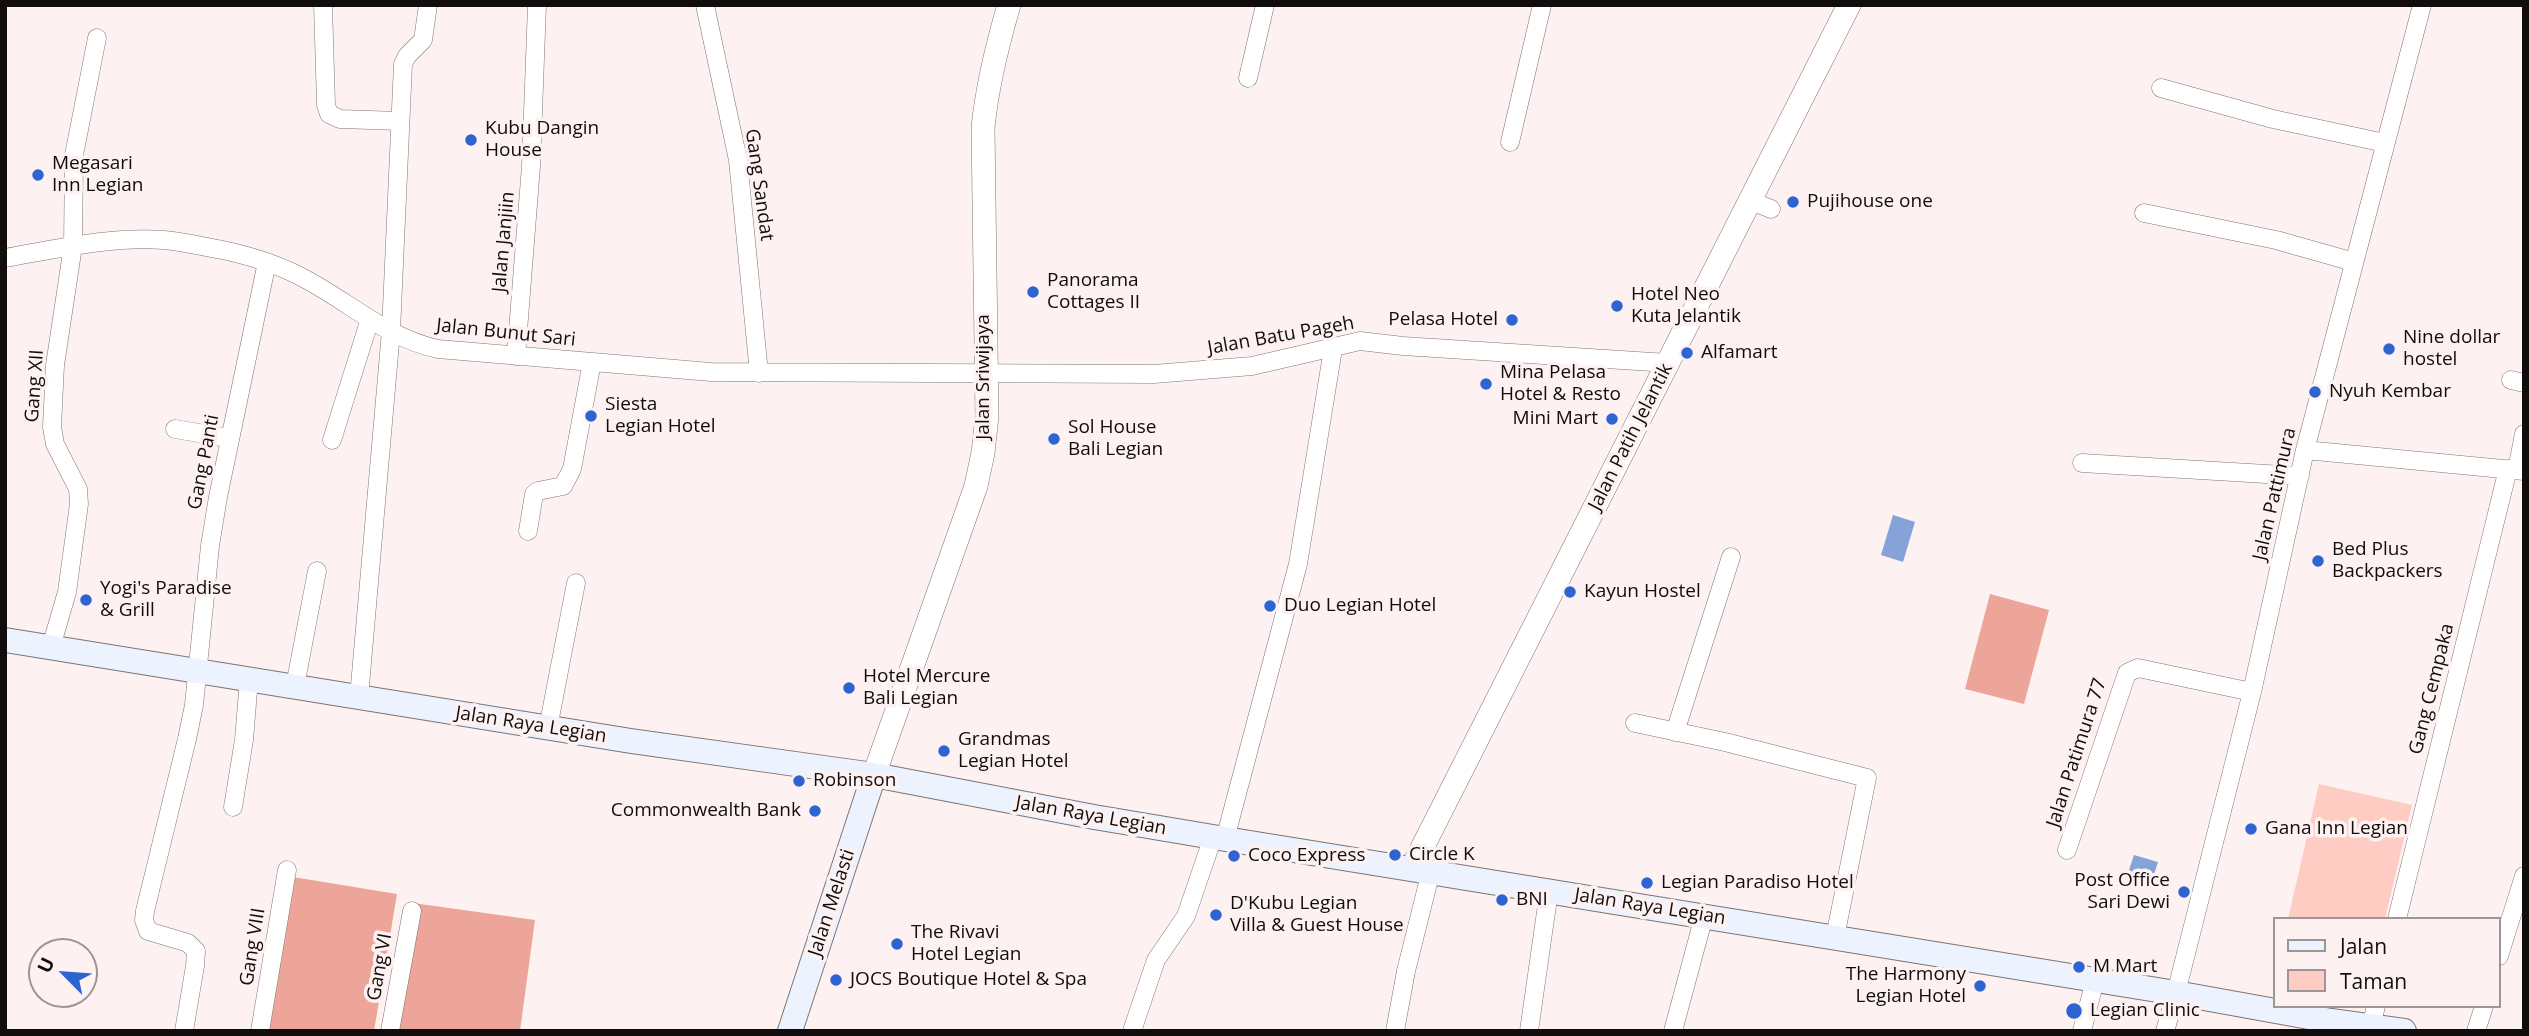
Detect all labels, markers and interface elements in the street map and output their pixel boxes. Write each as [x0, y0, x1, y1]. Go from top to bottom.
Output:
place label: Kubu Dangin House [485, 118, 599, 162]
street label: Gang Sandat [740, 128, 778, 242]
marker: Kubu Dangin House [463, 132, 479, 148]
place label: Megasari Inn Legian [52, 153, 143, 197]
marker: Megasari Inn Legian [30, 167, 46, 183]
street label: Jalan Janjiin [488, 191, 520, 293]
place label: Pujihouse one [1807, 191, 1933, 213]
marker: Pujihouse one [1785, 194, 1801, 210]
place label: Panorama Cottages II [1047, 270, 1140, 314]
marker: Panorama Cottages II [1025, 284, 1041, 300]
place label: Hotel Neo Kuta Jelantik [1631, 284, 1741, 328]
marker: Hotel Neo Kuta Jelantik [1609, 298, 1625, 314]
place label: Pelasa Hotel [1388, 309, 1498, 331]
street label: Jalan Batu Pageh [1206, 312, 1356, 360]
marker: Pelasa Hotel [1504, 312, 1520, 328]
street label: Jalan Bunut Sari [435, 314, 577, 352]
street label: Jalan Sriwijaya [973, 314, 995, 440]
place label: Nine dollar hostel [2403, 327, 2500, 371]
marker: Nine dollar hostel [2381, 341, 2397, 357]
place label: Alfamart [1701, 342, 1777, 364]
marker: Alfamart [1679, 345, 1695, 361]
street label: Gang XII [21, 349, 49, 423]
street label: Jalan Patih Jelantik [1584, 360, 1678, 514]
place label: Mina Pelasa Hotel & Resto [1500, 362, 1621, 406]
marker: Mina Pelasa Hotel & Resto [1478, 376, 1494, 392]
place label: Nyuh Kembar [2329, 381, 2451, 403]
marker: Nyuh Kembar [2307, 384, 2323, 400]
place label: Siesta Legian Hotel [605, 394, 716, 438]
marker: Siesta Legian Hotel [583, 408, 599, 424]
place label: Mini Mart [1513, 408, 1598, 430]
marker: Mini Mart [1604, 411, 1620, 427]
street label: Gang Panti [184, 412, 224, 512]
place label: Sol House Bali Legian [1068, 417, 1163, 461]
street label: Jalan Pattimura [2249, 425, 2301, 563]
marker: Sol House Bali Legian [1046, 431, 1062, 447]
place label: Bed Plus Backpackers [2332, 539, 2443, 583]
marker: Bed Plus Backpackers [2310, 553, 2326, 569]
place label: Yogi's Paradise & Grill [100, 578, 232, 622]
place label: Kayun Hostel [1584, 581, 1701, 603]
marker: Kayun Hostel [1562, 584, 1578, 600]
marker: Yogi's Paradise & Grill [78, 592, 94, 608]
place label: Duo Legian Hotel [1284, 595, 1436, 617]
marker: Duo Legian Hotel [1262, 598, 1278, 614]
street label: Gang Cempaka [2405, 621, 2459, 757]
place label: Hotel Mercure Bali Legian [863, 666, 990, 710]
street label: Jalan Patimura 77 [2042, 676, 2112, 830]
marker: Hotel Mercure Bali Legian [841, 680, 857, 696]
street label: Jalan Raya Legian [454, 702, 608, 748]
place label: Grandmas Legian Hotel [958, 729, 1069, 773]
marker: Grandmas Legian Hotel [936, 743, 952, 759]
place label: Robinson [813, 770, 896, 792]
marker: Robinson [791, 773, 807, 789]
street label: Jalan Raya Legian [1014, 792, 1168, 840]
place label: Commonwealth Bank [611, 800, 801, 822]
marker: Commonwealth Bank [807, 803, 823, 819]
place label: Gana Inn Legian [2265, 818, 2408, 840]
marker: Gana Inn Legian [2243, 821, 2259, 837]
place label: Circle K [1409, 844, 1475, 866]
place label: Coco Express [1248, 845, 1366, 867]
street label: Jalan Melasti [804, 847, 860, 959]
marker: Circle K [1387, 847, 1403, 863]
marker: Coco Express [1226, 848, 1242, 864]
place label: Post Office Sari Dewi [2074, 870, 2170, 914]
place label: Legian Paradiso Hotel [1661, 872, 1854, 894]
marker: Legian Paradiso Hotel [1639, 875, 1655, 891]
street label: Jalan Raya Legian [1573, 884, 1727, 930]
marker: Post Office Sari Dewi [2176, 884, 2192, 900]
place label: BNI [1516, 889, 1548, 911]
marker: BNI [1494, 892, 1510, 908]
place label: D'Kubu Legian Villa & Guest House [1230, 893, 1404, 937]
street label: Gang VIII [236, 906, 270, 988]
marker: D'Kubu Legian Villa & Guest House [1208, 907, 1224, 923]
legend [2274, 917, 2501, 1008]
place label: The Rivavi Hotel Legian [911, 922, 1022, 966]
street label: Gang VI [363, 932, 397, 1002]
text: Jalan [2340, 932, 2387, 960]
marker: The Rivavi Hotel Legian [889, 936, 905, 952]
north arrow [28, 938, 98, 1008]
text: U [31, 953, 61, 977]
place label: M Mart [2093, 956, 2157, 978]
marker: M Mart [2071, 959, 2087, 975]
place label: The Harmony Legian Hotel [1846, 964, 1966, 1008]
text: Taman [2340, 967, 2407, 995]
place label: JOCS Boutique Hotel & Spa [850, 969, 1087, 991]
marker: JOCS Boutique Hotel & Spa [828, 972, 844, 988]
marker: The Harmony Legian Hotel [1972, 978, 1988, 994]
place label: Legian Clinic [2090, 1000, 2200, 1022]
marker: Legian Clinic [2064, 1001, 2084, 1021]

